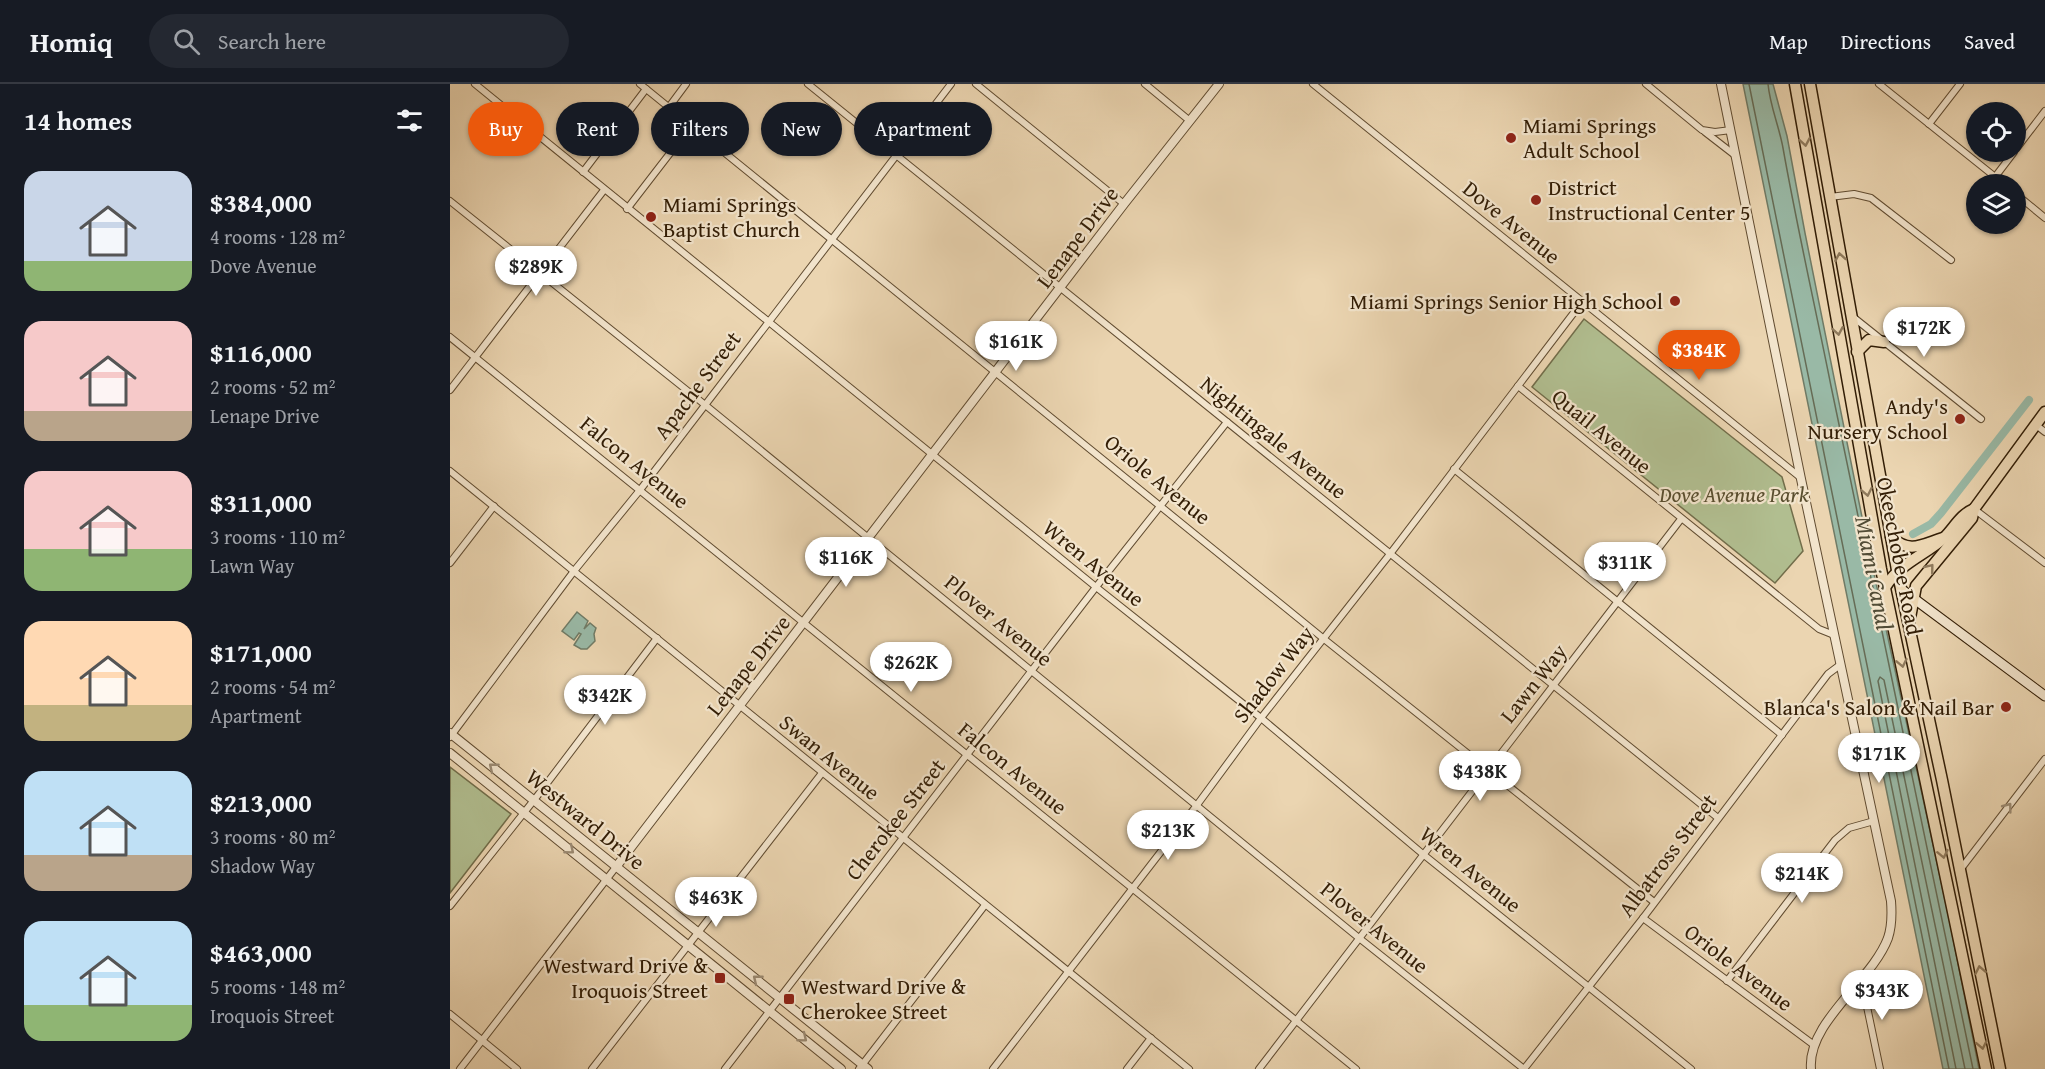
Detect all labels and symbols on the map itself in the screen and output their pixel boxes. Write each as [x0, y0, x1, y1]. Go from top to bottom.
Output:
place label: Miami Springs Adult School [1523, 109, 1657, 166]
marker: Miami Springs Adult School [1504, 131, 1518, 145]
one-way arrow [1798, 136, 1811, 146]
place label: District Instructional Center 5 [1548, 171, 1751, 228]
street label: Dove Avenue [1456, 173, 1568, 271]
street label: Lenape Drive [1028, 179, 1126, 295]
place label: Miami Springs Baptist Church [663, 188, 800, 245]
marker: District Instructional Center 5 [1529, 193, 1543, 207]
marker: Miami Springs Baptist Church [644, 210, 658, 224]
pin: $289K [494, 246, 578, 297]
one-way arrow [1835, 253, 1847, 262]
place label: Miami Springs Senior High School [1350, 285, 1663, 317]
marker: Miami Springs Senior High School [1668, 294, 1682, 308]
pin: $172K [1882, 307, 1966, 358]
pin: $161K [974, 321, 1058, 372]
street label: Apache Street [646, 324, 748, 446]
one-way arrow [1831, 326, 1844, 336]
pin: $384K [1657, 330, 1741, 381]
street label: Nightingale Avenue [1194, 368, 1354, 506]
street label: Quail Avenue [1545, 381, 1659, 481]
place label: Andy's Nursery School [1808, 390, 1948, 447]
street label: Falcon Avenue [574, 408, 696, 516]
marker: Andy's Nursery School [1953, 412, 1967, 426]
street label: Oriole Avenue [1098, 426, 1218, 532]
street label: Okeechobee Road [1869, 474, 1931, 638]
park label: Dove Avenue Park [1658, 478, 1810, 510]
one-way arrow [1860, 487, 1873, 497]
street label: Wren Avenue [1036, 512, 1152, 614]
water label: Miami Canal [1846, 513, 1903, 633]
pin: $116K [804, 537, 888, 588]
pin: $311K [1583, 542, 1667, 593]
one-way arrow [1922, 564, 1933, 575]
street label: Plover Avenue [938, 566, 1060, 674]
street label: Lenape Drive [698, 608, 798, 722]
street label: Shadow Way [1225, 618, 1321, 729]
street label: Lawn Way [1492, 637, 1574, 729]
pin: $262K [869, 642, 953, 693]
one-way arrow [1895, 658, 1908, 668]
pin: $342K [563, 675, 647, 726]
place label: Blanca's Salon & Nail Bar [1764, 691, 1994, 723]
marker: Blanca's Salon & Nail Bar [1999, 700, 2013, 714]
street label: Swan Avenue [773, 706, 887, 808]
street label: Falcon Avenue [952, 714, 1074, 822]
pin: $171K [1837, 733, 1921, 784]
street label: Cherokee Street [837, 751, 953, 887]
pin: $438K [1438, 751, 1522, 802]
street label: Westward Drive [520, 761, 652, 877]
one-way arrow [489, 764, 500, 775]
street label: Albatross Street [1610, 786, 1724, 923]
one-way arrow [2001, 803, 2012, 814]
pin: $213K [1126, 810, 1210, 861]
street label: Wren Avenue [1413, 818, 1529, 920]
one-way arrow [563, 842, 574, 853]
one-way arrow [1935, 849, 1948, 859]
pin: $214K [1760, 853, 1844, 904]
street label: Plover Avenue [1314, 873, 1436, 981]
pin: $463K [674, 877, 758, 928]
street label: Oriole Avenue [1678, 915, 1800, 1019]
place label: Westward Drive & Iroquois Street [543, 949, 708, 1006]
one-way arrow [1974, 966, 1987, 976]
place label: Westward Drive & Cherokee Street [801, 970, 966, 1027]
pin: $343K [1840, 970, 1924, 1021]
marker: Westward Drive & Iroquois Street [713, 971, 727, 985]
one-way arrow [753, 976, 764, 987]
marker: Westward Drive & Cherokee Street [782, 992, 796, 1006]
one-way arrow [796, 1031, 807, 1042]
one-way arrow [1975, 1040, 1988, 1050]

